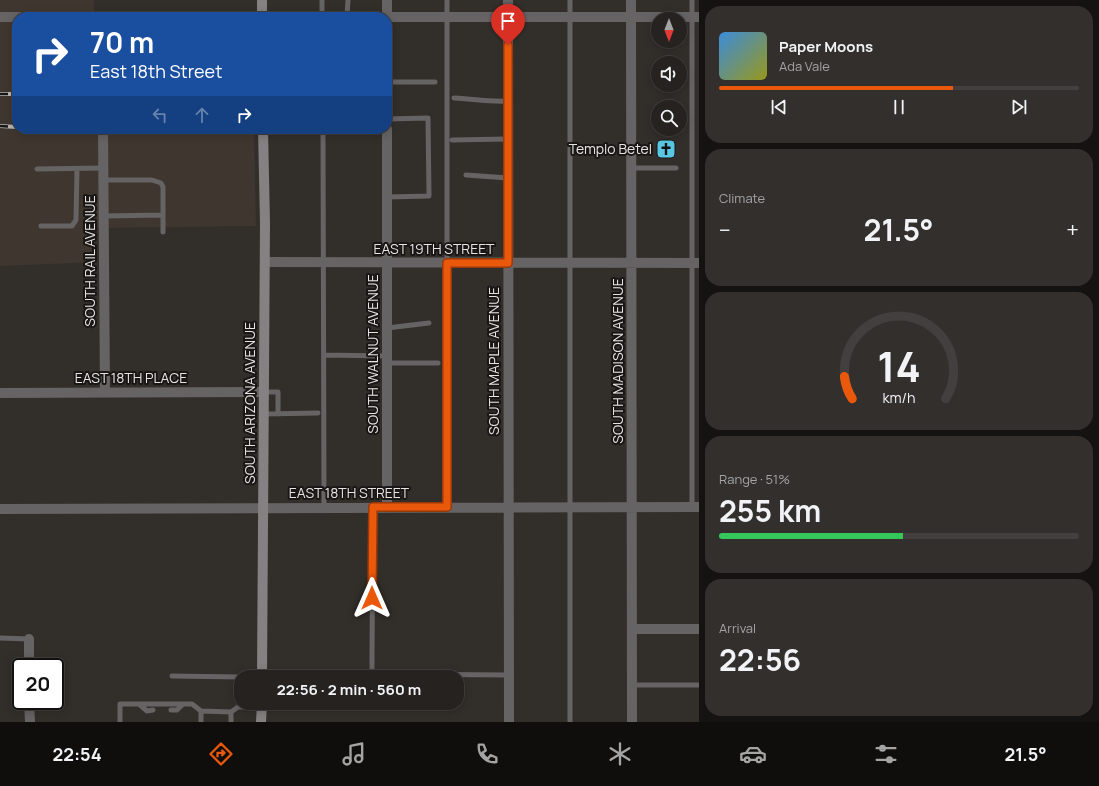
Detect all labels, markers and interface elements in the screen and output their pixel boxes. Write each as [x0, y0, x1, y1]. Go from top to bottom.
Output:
pin [491, 4, 525, 45]
icon: arrive [497, 10, 519, 32]
north arrow [651, 12, 687, 48]
map controls [651, 12, 687, 136]
text: 70 m [90, 23, 154, 61]
icon: right [24, 28, 76, 80]
text: Paper Moons [779, 36, 873, 57]
button: sound [651, 56, 687, 92]
text: Ada Vale [779, 57, 830, 75]
text: East 18th Street [90, 59, 222, 83]
icon: previous [768, 96, 790, 118]
icon: pause [888, 96, 910, 118]
icon: next [1008, 96, 1030, 118]
button: search [651, 100, 687, 136]
icon: left [149, 104, 171, 126]
icon: ahead [191, 104, 213, 126]
icon: right [233, 104, 255, 126]
church icon: Templo Betel [655, 138, 677, 160]
place label: Templo Betel [569, 139, 652, 158]
text: Climate [719, 189, 765, 207]
street label: SOUTH RAIL AVENUE [80, 195, 99, 327]
text: 21.5° [864, 209, 934, 250]
text: − [719, 215, 731, 245]
text: + [1066, 215, 1079, 245]
street label: EAST 19TH STREET [374, 239, 495, 258]
street label: SOUTH WALNUT AVENUE [363, 274, 382, 434]
street label: SOUTH MADISON AVENUE [608, 278, 627, 444]
street label: SOUTH MAPLE AVENUE [484, 287, 503, 435]
street label: SOUTH ARIZONA AVENUE [240, 322, 259, 484]
text: 14 [877, 338, 921, 394]
street label: EAST 18TH PLACE [75, 368, 187, 387]
text: km/h [882, 388, 916, 407]
text: Range · 51% [719, 470, 790, 488]
street label: EAST 18TH STREET [289, 483, 410, 502]
text: 255 km [719, 490, 821, 531]
position arrow [351, 577, 393, 619]
text: Arrival [719, 619, 756, 637]
text: 22:56 [719, 639, 801, 680]
speed limit sign: 20 [12, 658, 64, 710]
text: 22:56 · 2 min · 560 m [277, 679, 421, 700]
icon: directions [207, 740, 235, 768]
icon: music [340, 740, 368, 768]
icon: phone [473, 740, 501, 768]
icon: climate [606, 740, 634, 768]
icon: car [739, 740, 767, 768]
icon: filters [872, 740, 900, 768]
text: 22:54 [52, 742, 102, 766]
text: 21.5° [1004, 742, 1046, 766]

